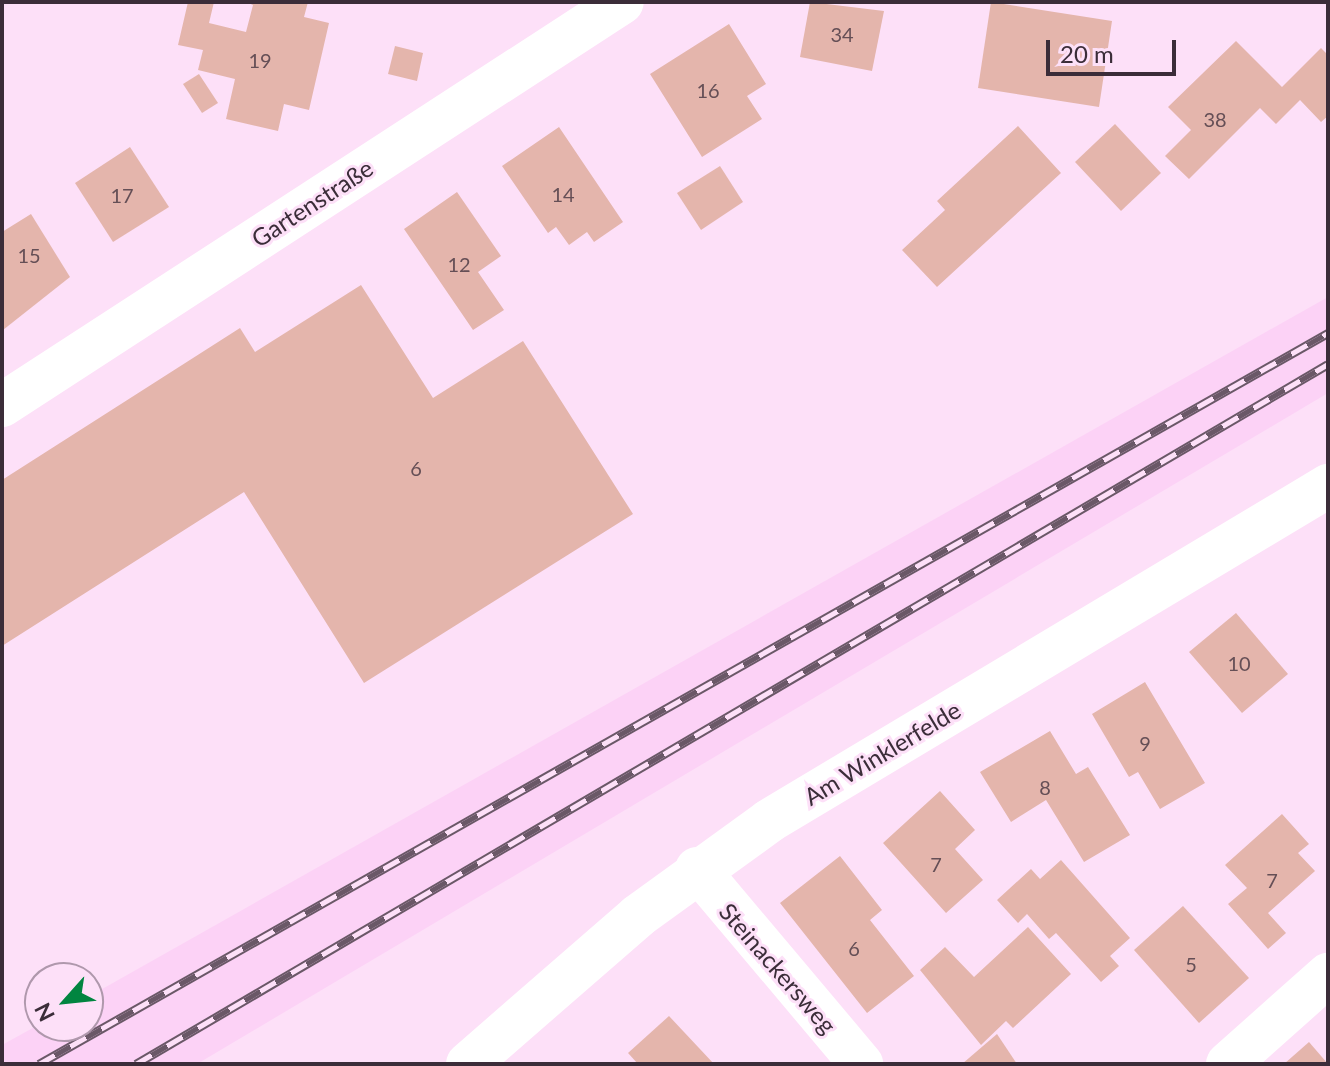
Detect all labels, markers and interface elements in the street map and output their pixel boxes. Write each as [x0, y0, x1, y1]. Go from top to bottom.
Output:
house number: 34 [830, 22, 854, 46]
scale bar [1050, 24, 1180, 74]
text: 20 m [1060, 39, 1114, 68]
house number: 19 [248, 48, 272, 72]
house number: 16 [696, 78, 720, 102]
house number: 38 [1203, 107, 1227, 131]
street label: Gartenstraße [246, 153, 378, 253]
house number: 14 [551, 182, 575, 206]
house number: 17 [110, 183, 134, 207]
house number: 15 [17, 243, 41, 267]
house number: 12 [447, 252, 471, 276]
house number: 6 [410, 456, 422, 480]
house number: 10 [1227, 651, 1251, 675]
street label: Am Winklerfelde [798, 695, 966, 811]
house number: 9 [1139, 731, 1151, 755]
house number: 8 [1039, 775, 1051, 799]
house number: 7 [930, 852, 942, 876]
house number: 7 [1266, 868, 1278, 892]
street label: Steinackersweg [714, 897, 842, 1039]
house number: 6 [848, 936, 860, 960]
house number: 5 [1185, 952, 1197, 976]
north arrow [24, 962, 104, 1042]
text: N [28, 999, 60, 1026]

